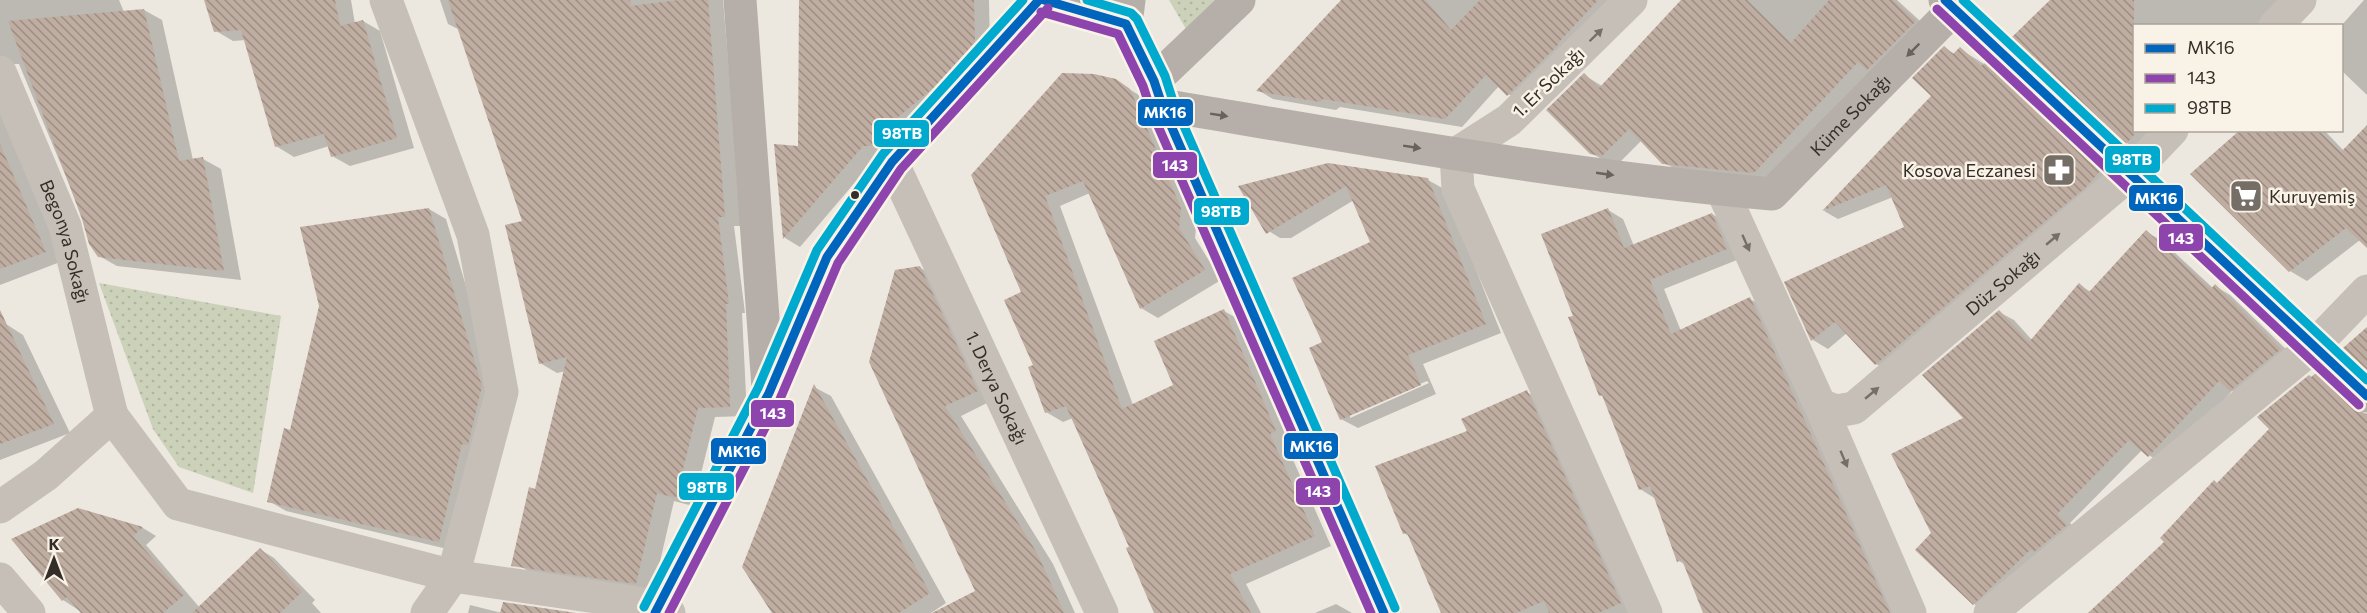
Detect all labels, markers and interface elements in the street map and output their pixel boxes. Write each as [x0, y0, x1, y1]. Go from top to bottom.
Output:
legend [2133, 24, 2343, 132]
one-way arrow [1588, 28, 1602, 42]
text: MK16 [2187, 36, 2235, 58]
street label: 1. Er Sokağı [1507, 42, 1589, 122]
one-way arrow [1906, 43, 1920, 57]
text: 143 [2187, 66, 2216, 88]
street label: Küme Sokağı [1805, 69, 1895, 160]
text: 98TB [2187, 96, 2231, 118]
line badge: MK16 [1137, 98, 1194, 127]
text: MK16 [1143, 102, 1187, 121]
one-way arrow [1210, 111, 1229, 120]
line badge: 98TB [873, 119, 930, 148]
text: 98TB [882, 123, 923, 142]
one-way arrow [1402, 142, 1421, 151]
line badge: 98TB [2104, 145, 2161, 174]
text: 98TB [2112, 149, 2153, 168]
line badge: 143 [1152, 151, 1198, 179]
pharmacy icon: Kosova Eczanesi [2041, 152, 2077, 188]
text: 143 [1162, 155, 1188, 174]
place label: Kosova Eczanesi [1903, 159, 2036, 181]
one-way arrow [1595, 169, 1614, 179]
street label: Begonya Sokağı [36, 176, 95, 305]
supermarket icon: Kuruyemiş [2228, 178, 2264, 214]
line badge: MK16 [2128, 184, 2184, 212]
place label: Kuruyemiş [2269, 185, 2355, 207]
text: MK16 [2134, 188, 2178, 207]
unlabelled marker [849, 189, 861, 201]
line badge: 98TB [1193, 197, 1250, 226]
text: 98TB [1201, 201, 1242, 220]
line badge: 143 [2158, 223, 2204, 252]
text: 143 [2168, 228, 2194, 247]
one-way arrow [2045, 233, 2061, 246]
one-way arrow [1742, 234, 1751, 251]
street label: Düz Sokağı [1961, 244, 2044, 320]
street label: 1. Derya Sokağı [961, 328, 1033, 448]
one-way arrow [1864, 387, 1879, 400]
line badge: 143 [750, 399, 795, 428]
text: 143 [760, 403, 786, 422]
line badge: MK16 [1283, 432, 1339, 460]
text: MK16 [1289, 436, 1333, 455]
line badge: MK16 [710, 437, 767, 465]
text: MK16 [717, 441, 761, 460]
one-way arrow [1839, 450, 1849, 468]
line badge: 98TB [678, 472, 735, 501]
text: 98TB [687, 477, 728, 496]
line badge: 143 [1295, 477, 1341, 506]
text: 143 [1305, 481, 1331, 500]
north arrow [24, 529, 84, 589]
text: K [48, 534, 60, 553]

